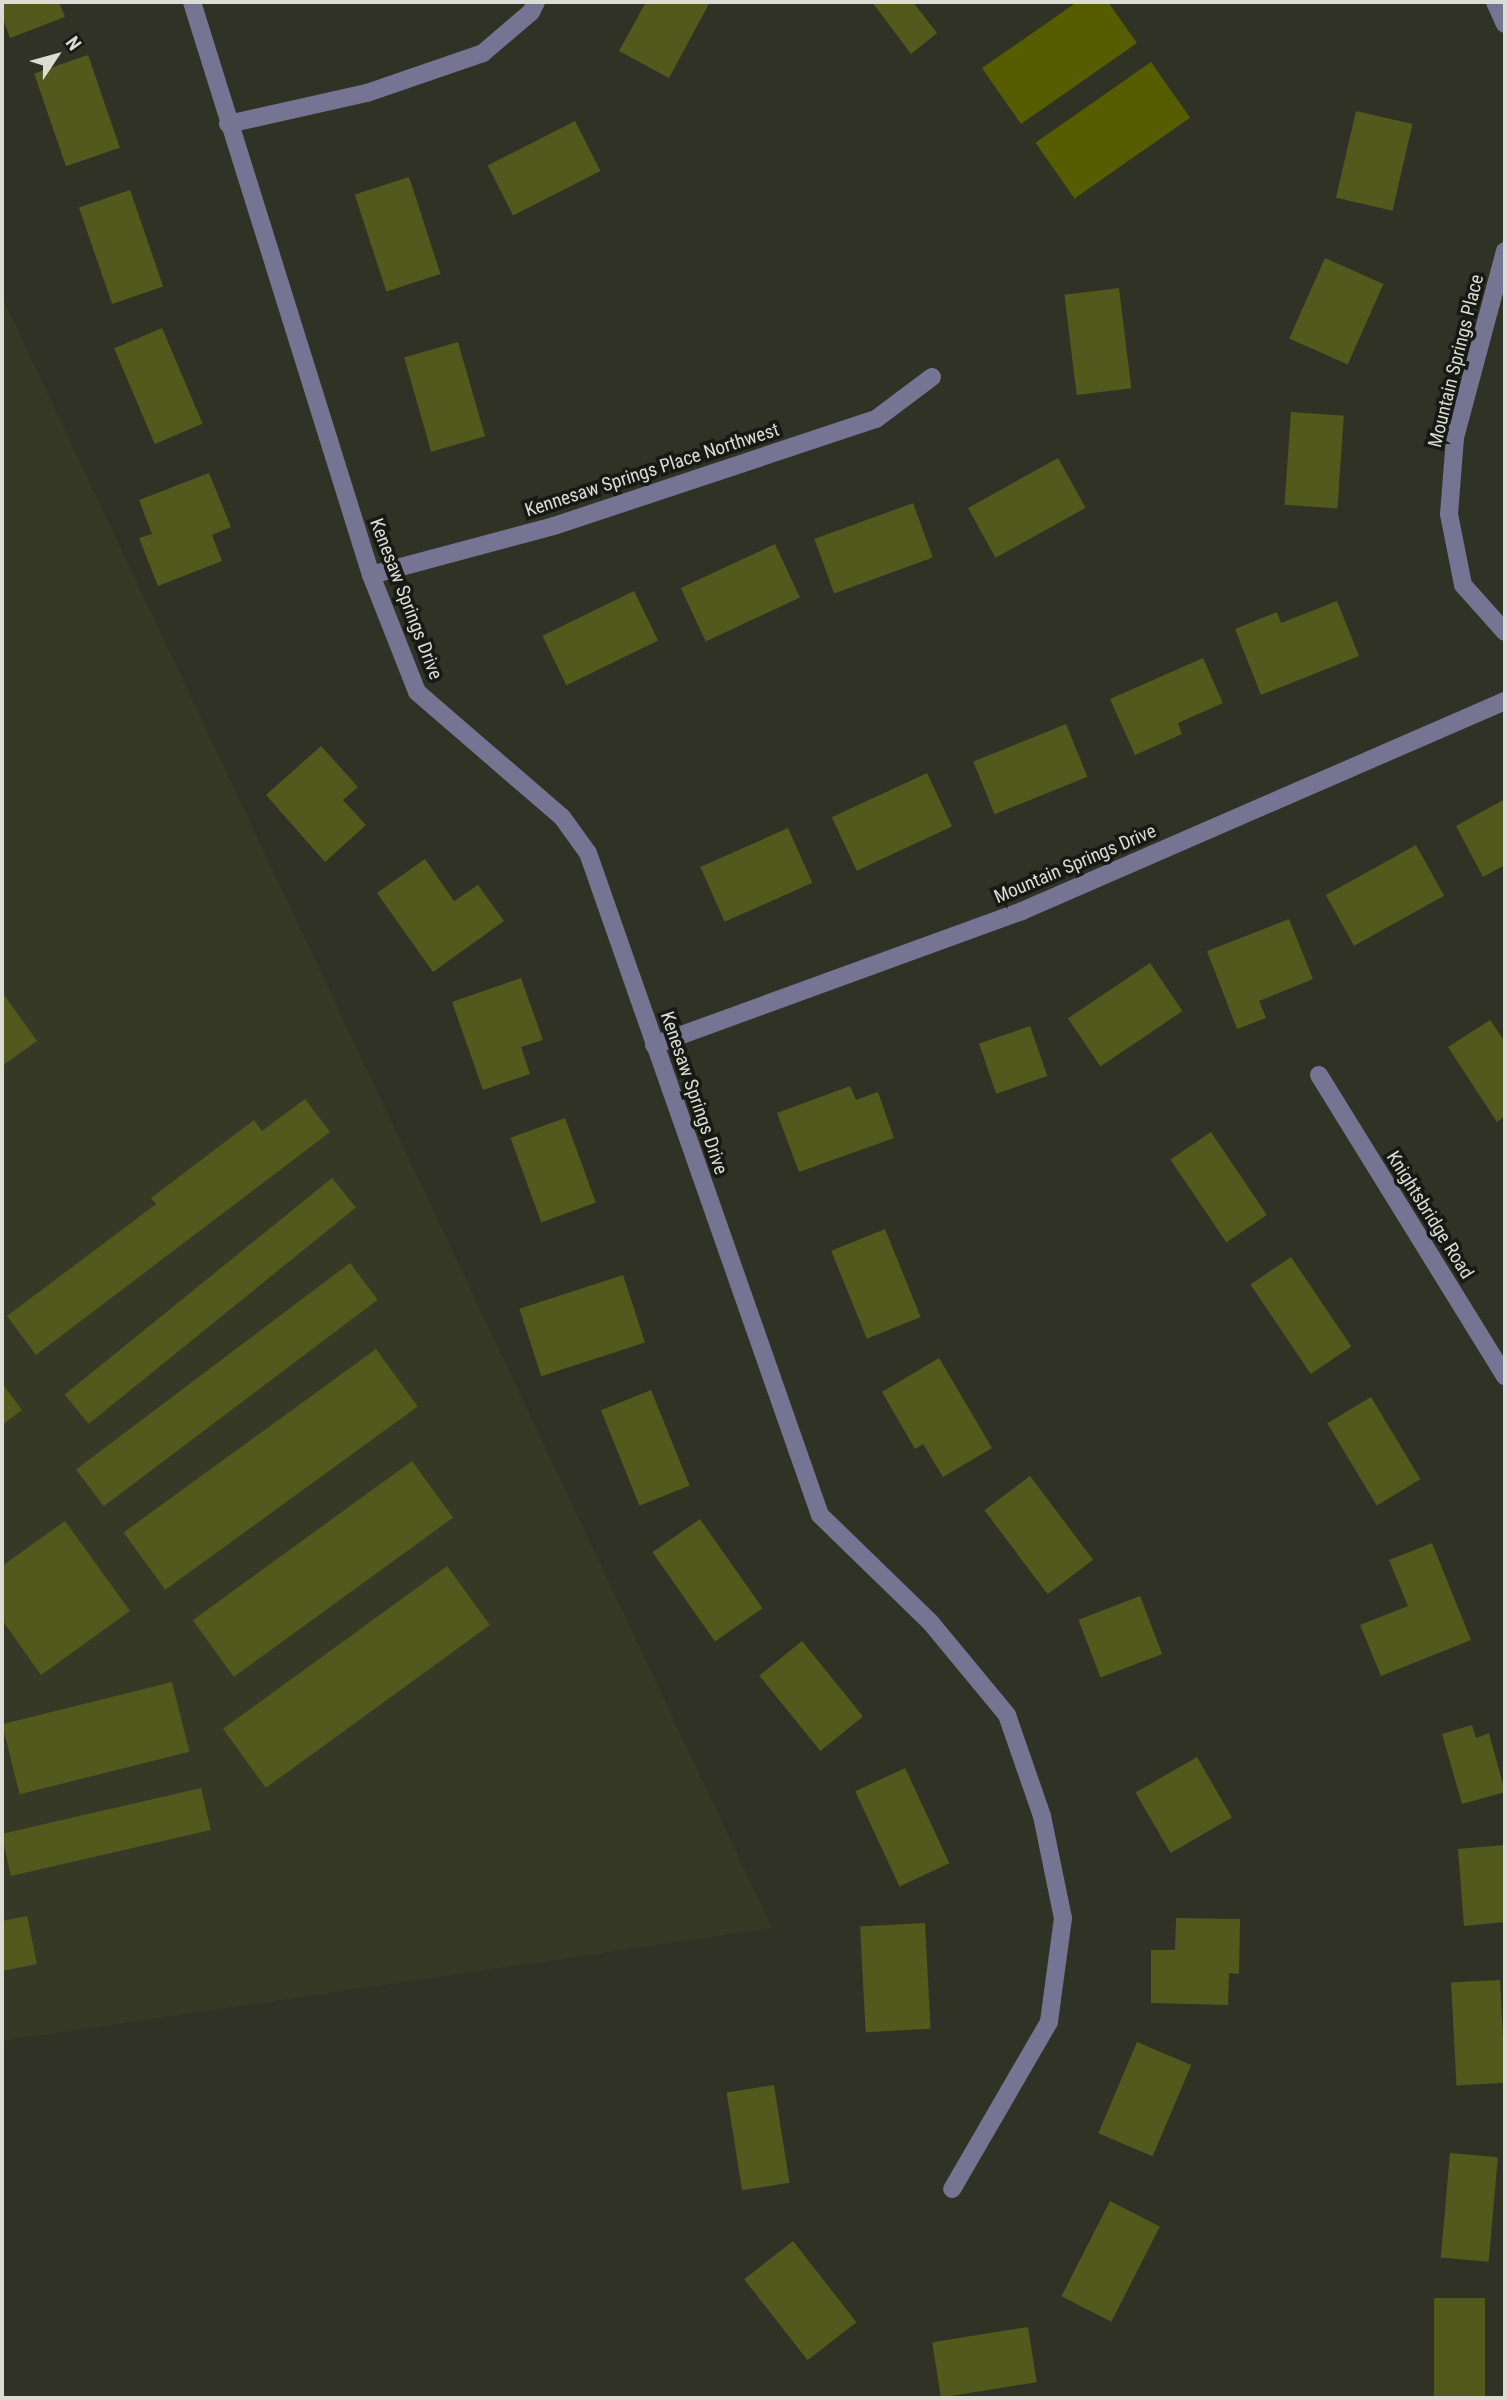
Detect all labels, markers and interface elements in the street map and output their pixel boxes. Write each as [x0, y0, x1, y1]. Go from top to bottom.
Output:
north arrow [21, 21, 91, 91]
text: N [61, 32, 86, 55]
street label: Mountain Springs Place [1423, 272, 1489, 450]
street label: Kennesaw Springs Place Northwest [522, 418, 782, 522]
street label: Kenesaw Springs Drive [365, 515, 447, 683]
street label: Mountain Springs Drive [991, 820, 1159, 908]
street label: Kenesaw Springs Drive [655, 1009, 733, 1177]
street label: Knightsbridge Road [1382, 1147, 1478, 1283]

